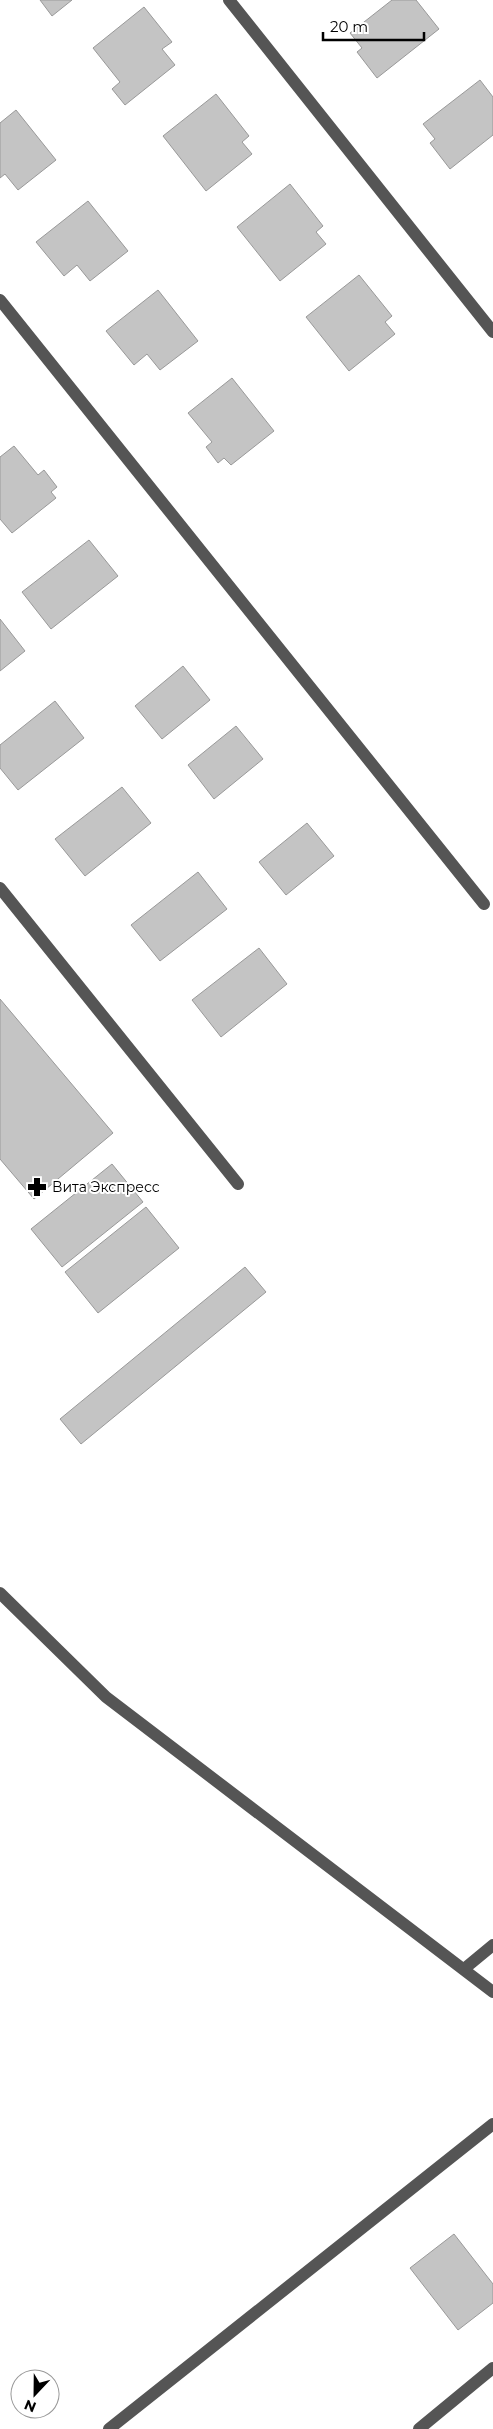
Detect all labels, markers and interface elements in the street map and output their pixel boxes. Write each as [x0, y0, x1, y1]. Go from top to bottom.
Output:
scale bar [323, 10, 424, 42]
text: 20 m [330, 17, 368, 36]
pharmacy icon: Вита Экспресс [26, 1176, 48, 1198]
place label: Вита Экспресс [52, 1178, 160, 1196]
north arrow [10, 2369, 60, 2419]
text: N [22, 2396, 39, 2417]

